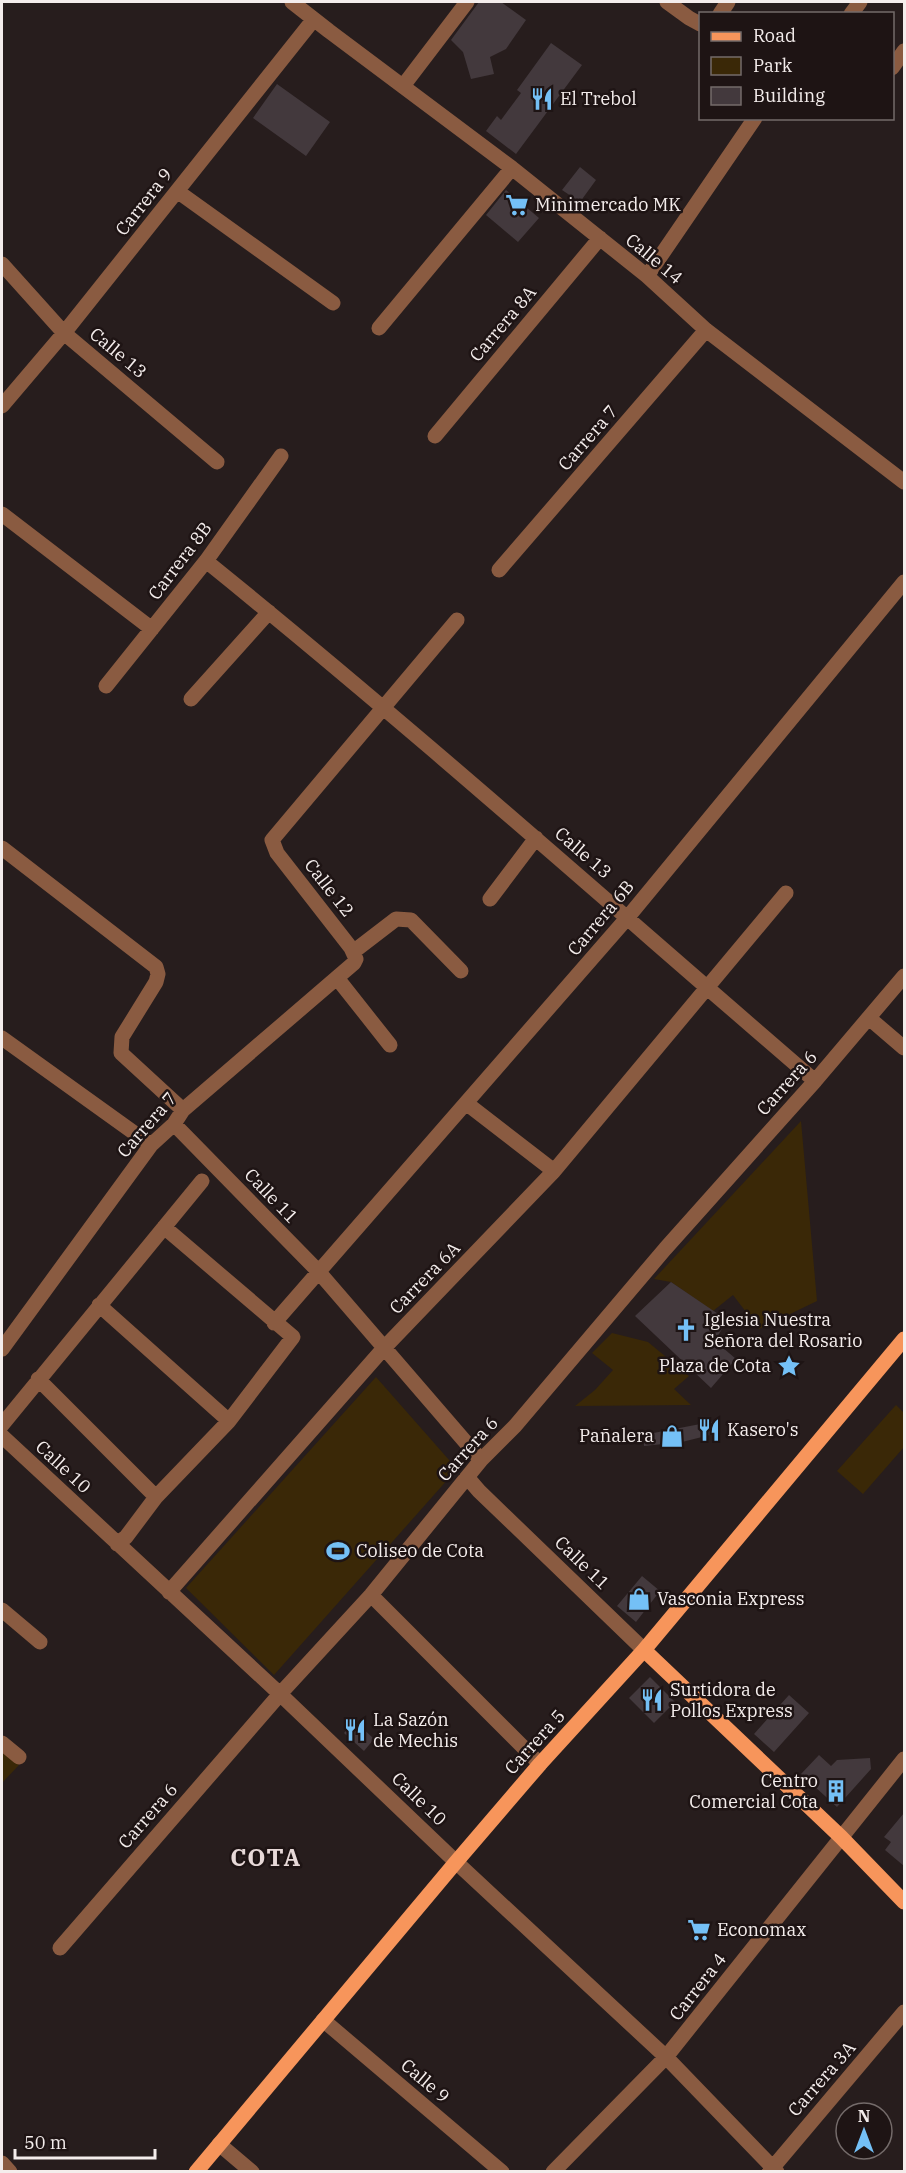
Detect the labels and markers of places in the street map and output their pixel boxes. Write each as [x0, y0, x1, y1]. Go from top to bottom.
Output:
restaurant icon: El Trebol [529, 86, 555, 112]
place label: El Trebol [560, 87, 637, 110]
supermarket icon: Minimercado MK [504, 192, 530, 218]
place label: Minimercado MK [535, 193, 681, 216]
place label: Iglesia Nuestra Señora del Rosario [704, 1308, 862, 1352]
church icon: Iglesia Nuestra Señora del Rosario [673, 1317, 699, 1343]
place icon: Plaza de Cota [776, 1353, 802, 1379]
place label: Plaza de Cota [659, 1354, 771, 1377]
restaurant icon: Kasero's [696, 1417, 722, 1443]
place label: Kasero's [727, 1418, 799, 1441]
shop icon: Pañalera [659, 1423, 685, 1449]
place label: Pañalera [579, 1424, 654, 1447]
sports icon: Coliseo de Cota [325, 1538, 351, 1564]
place label: Coliseo de Cota [356, 1539, 484, 1562]
shop icon: Vasconia Express [626, 1586, 652, 1612]
place label: Vasconia Express [657, 1587, 805, 1610]
place label: Surtidora de Pollos Express [670, 1678, 793, 1722]
restaurant icon: Surtidora de Pollos Express [639, 1687, 665, 1713]
place label: La Sazón de Mechis [373, 1708, 458, 1752]
restaurant icon: La Sazón de Mechis [342, 1717, 368, 1743]
place label: Centro Comercial Cota [689, 1769, 818, 1813]
building icon: Centro Comercial Cota [823, 1778, 849, 1804]
supermarket icon: Economax [686, 1917, 712, 1943]
place label: Economax [717, 1918, 806, 1941]

